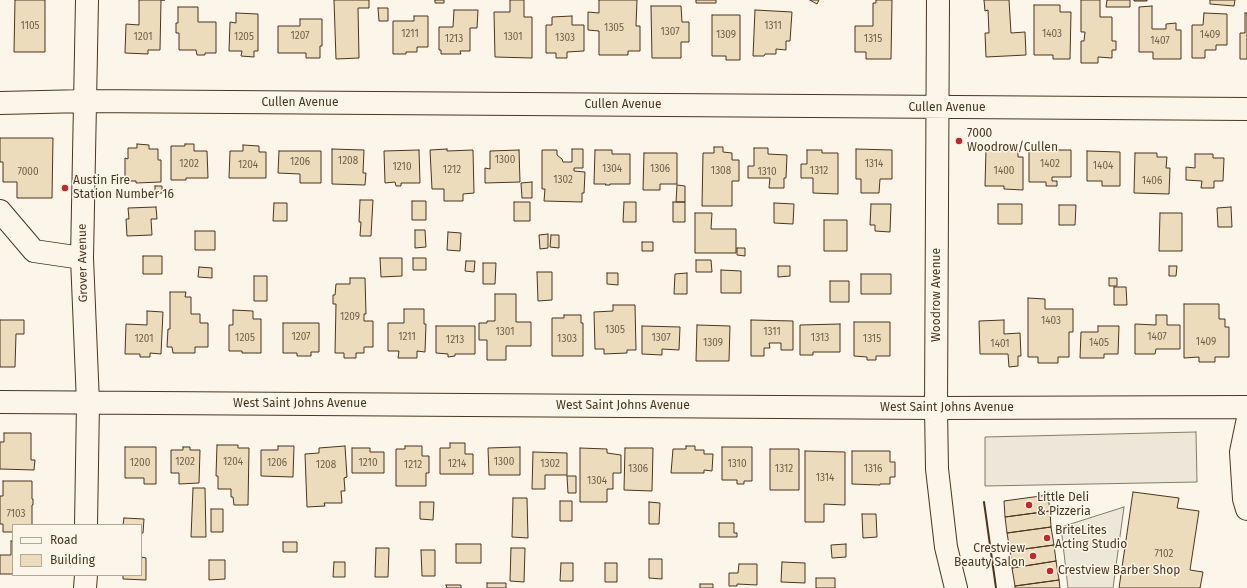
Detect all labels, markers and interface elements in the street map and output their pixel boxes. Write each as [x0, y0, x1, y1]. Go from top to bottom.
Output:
house number: 1105 [20, 20, 40, 32]
house number: 1311 [764, 20, 782, 32]
house number: 1305 [604, 22, 624, 34]
house number: 1307 [660, 26, 680, 38]
house number: 1211 [401, 28, 419, 40]
house number: 1403 [1042, 28, 1062, 40]
house number: 1309 [716, 29, 736, 41]
house number: 1409 [1200, 29, 1220, 41]
house number: 1207 [290, 30, 310, 42]
house number: 1201 [134, 31, 152, 43]
house number: 1205 [234, 31, 254, 43]
house number: 1301 [504, 31, 522, 43]
house number: 1303 [555, 32, 575, 44]
house number: 1213 [445, 33, 463, 45]
house number: 1315 [864, 33, 882, 45]
house number: 1407 [1150, 35, 1170, 47]
street label: Cullen Avenue [261, 96, 339, 110]
street label: Cullen Avenue [584, 98, 662, 112]
street label: Cullen Avenue [908, 101, 986, 115]
place label: 7000 Woodrow/Cullen [967, 127, 1058, 155]
marker: 7000 Woodrow/Cullen [954, 136, 964, 146]
house number: 1300 [495, 154, 515, 166]
house number: 1208 [338, 155, 358, 167]
house number: 1206 [290, 156, 310, 168]
house number: 1202 [179, 158, 199, 170]
house number: 1314 [865, 158, 883, 170]
house number: 1402 [1040, 158, 1060, 170]
house number: 1204 [238, 159, 258, 171]
house number: 1404 [1093, 160, 1113, 172]
house number: 1210 [393, 161, 411, 173]
house number: 1304 [602, 163, 622, 175]
house number: 1306 [650, 163, 670, 175]
house number: 1212 [443, 164, 461, 176]
house number: 1308 [711, 165, 731, 177]
house number: 1312 [810, 165, 828, 177]
house number: 1400 [994, 165, 1014, 177]
house number: 7000 [17, 166, 39, 178]
house number: 1310 [758, 166, 776, 178]
place label: Austin Fire Station Number 16 [73, 174, 174, 202]
house number: 1302 [553, 174, 573, 186]
house number: 1406 [1142, 175, 1162, 187]
marker: Austin Fire Station Number 16 [60, 183, 70, 193]
street label: Grover Avenue [75, 223, 91, 303]
street label: Woodrow Avenue [930, 248, 944, 342]
house number: 1209 [340, 311, 360, 323]
house number: 1403 [1041, 315, 1061, 327]
house number: 1305 [605, 324, 625, 336]
house number: 1301 [496, 326, 514, 338]
house number: 1311 [763, 326, 781, 338]
house number: 1207 [291, 331, 311, 343]
house number: 1211 [398, 331, 416, 343]
house number: 1407 [1147, 331, 1167, 343]
house number: 1205 [235, 332, 255, 344]
house number: 1307 [651, 332, 671, 344]
house number: 1313 [811, 332, 829, 344]
house number: 1201 [135, 333, 153, 345]
house number: 1303 [557, 333, 577, 345]
house number: 1315 [863, 333, 881, 345]
house number: 1213 [446, 334, 464, 346]
house number: 1409 [1196, 336, 1216, 348]
house number: 1309 [703, 337, 723, 349]
house number: 1405 [1089, 337, 1109, 349]
house number: 1401 [990, 338, 1010, 350]
street label: West Saint Johns Avenue [233, 397, 367, 411]
street label: West Saint Johns Avenue [556, 399, 690, 413]
street label: West Saint Johns Avenue [880, 401, 1014, 415]
house number: 1202 [175, 456, 195, 468]
house number: 1204 [223, 456, 243, 468]
house number: 1300 [494, 456, 514, 468]
house number: 1200 [130, 457, 150, 469]
house number: 1206 [267, 457, 287, 469]
house number: 1210 [359, 457, 377, 469]
house number: 1214 [448, 458, 466, 470]
house number: 1302 [540, 458, 560, 470]
house number: 1310 [728, 458, 746, 470]
house number: 1208 [316, 459, 336, 471]
house number: 1212 [404, 459, 422, 471]
house number: 1306 [628, 463, 648, 475]
house number: 1312 [775, 463, 793, 475]
house number: 1316 [864, 463, 882, 475]
house number: 1314 [816, 472, 834, 484]
house number: 1304 [587, 475, 607, 487]
place label: Little Deli & Pizzeria [1037, 491, 1091, 519]
marker: Little Deli & Pizzeria [1024, 500, 1034, 510]
house number: 7103 [6, 508, 26, 520]
legend [12, 524, 142, 576]
place label: BriteLites Acting Studio [1055, 524, 1127, 552]
text: Road [50, 533, 78, 547]
marker: BriteLites Acting Studio [1042, 533, 1052, 543]
place label: Crestview Beauty Salon [954, 542, 1025, 570]
house number: 7102 [1155, 548, 1173, 560]
marker: Crestview Beauty Salon [1028, 551, 1038, 561]
text: Building [50, 553, 95, 567]
place label: Crestview Barber Shop [1058, 564, 1180, 578]
marker: Crestview Barber Shop [1045, 566, 1055, 576]

